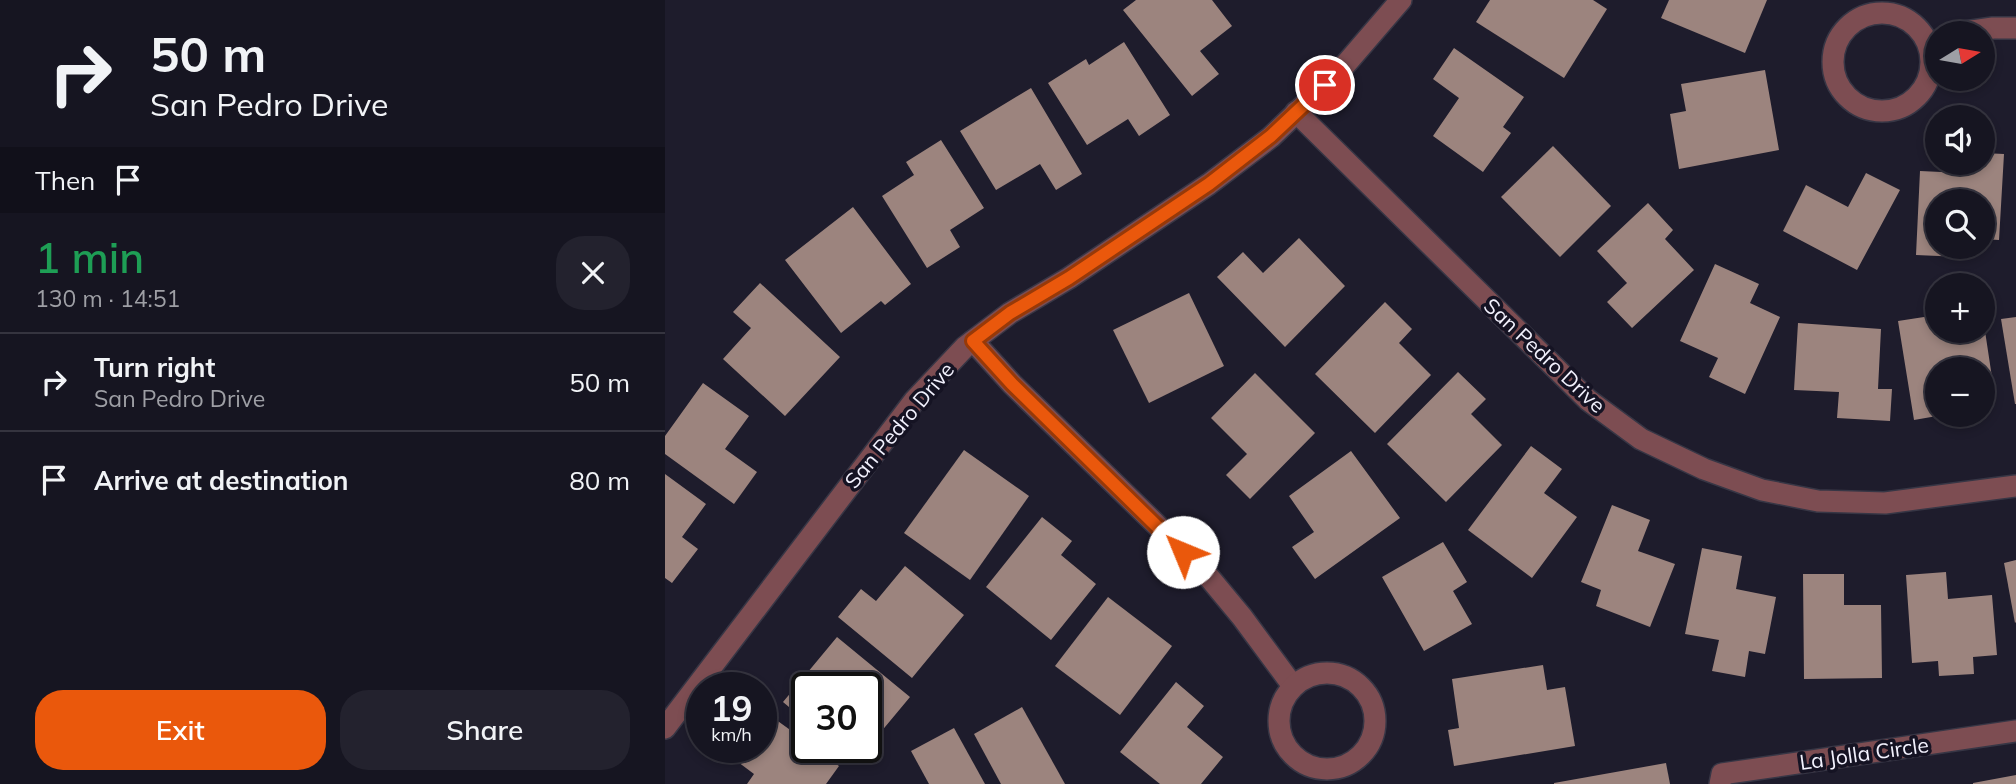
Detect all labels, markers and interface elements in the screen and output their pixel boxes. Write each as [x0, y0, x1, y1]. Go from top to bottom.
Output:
north arrow [1925, 21, 1995, 91]
map controls [1925, 21, 1995, 427]
text: 50 m [150, 23, 266, 84]
icon: right [35, 28, 126, 119]
pin [1295, 55, 1355, 115]
icon: arrive [1306, 66, 1344, 104]
text: San Pedro Drive [150, 84, 388, 124]
button: sound [1925, 105, 1995, 175]
icon: arrive [109, 161, 147, 199]
text: Then [35, 164, 95, 197]
button: search [1925, 189, 1995, 259]
text: 1 min [35, 231, 144, 284]
button: close [556, 236, 630, 310]
button: + [1925, 273, 1995, 343]
text: 130 m · 14:51 [35, 284, 180, 313]
street label: San Pedro Drive [1479, 292, 1611, 418]
text: Turn right [94, 351, 215, 384]
street label: San Pedro Drive [839, 357, 959, 493]
button: − [1925, 357, 1995, 427]
icon: right [35, 363, 73, 401]
text: 50 m [569, 366, 630, 399]
text: San Pedro Drive [94, 384, 265, 413]
icon: arrive [35, 461, 73, 499]
text: Arrive at destination [94, 464, 349, 497]
text: 80 m [569, 464, 630, 497]
position arrow [1146, 515, 1220, 589]
speed limit sign: 30 [791, 672, 882, 763]
text: 19 [710, 686, 753, 730]
button: Exit [35, 690, 326, 770]
button: Share [340, 690, 630, 770]
text: km/h [711, 723, 752, 746]
street label: La Jolla Circle [1798, 731, 1930, 775]

